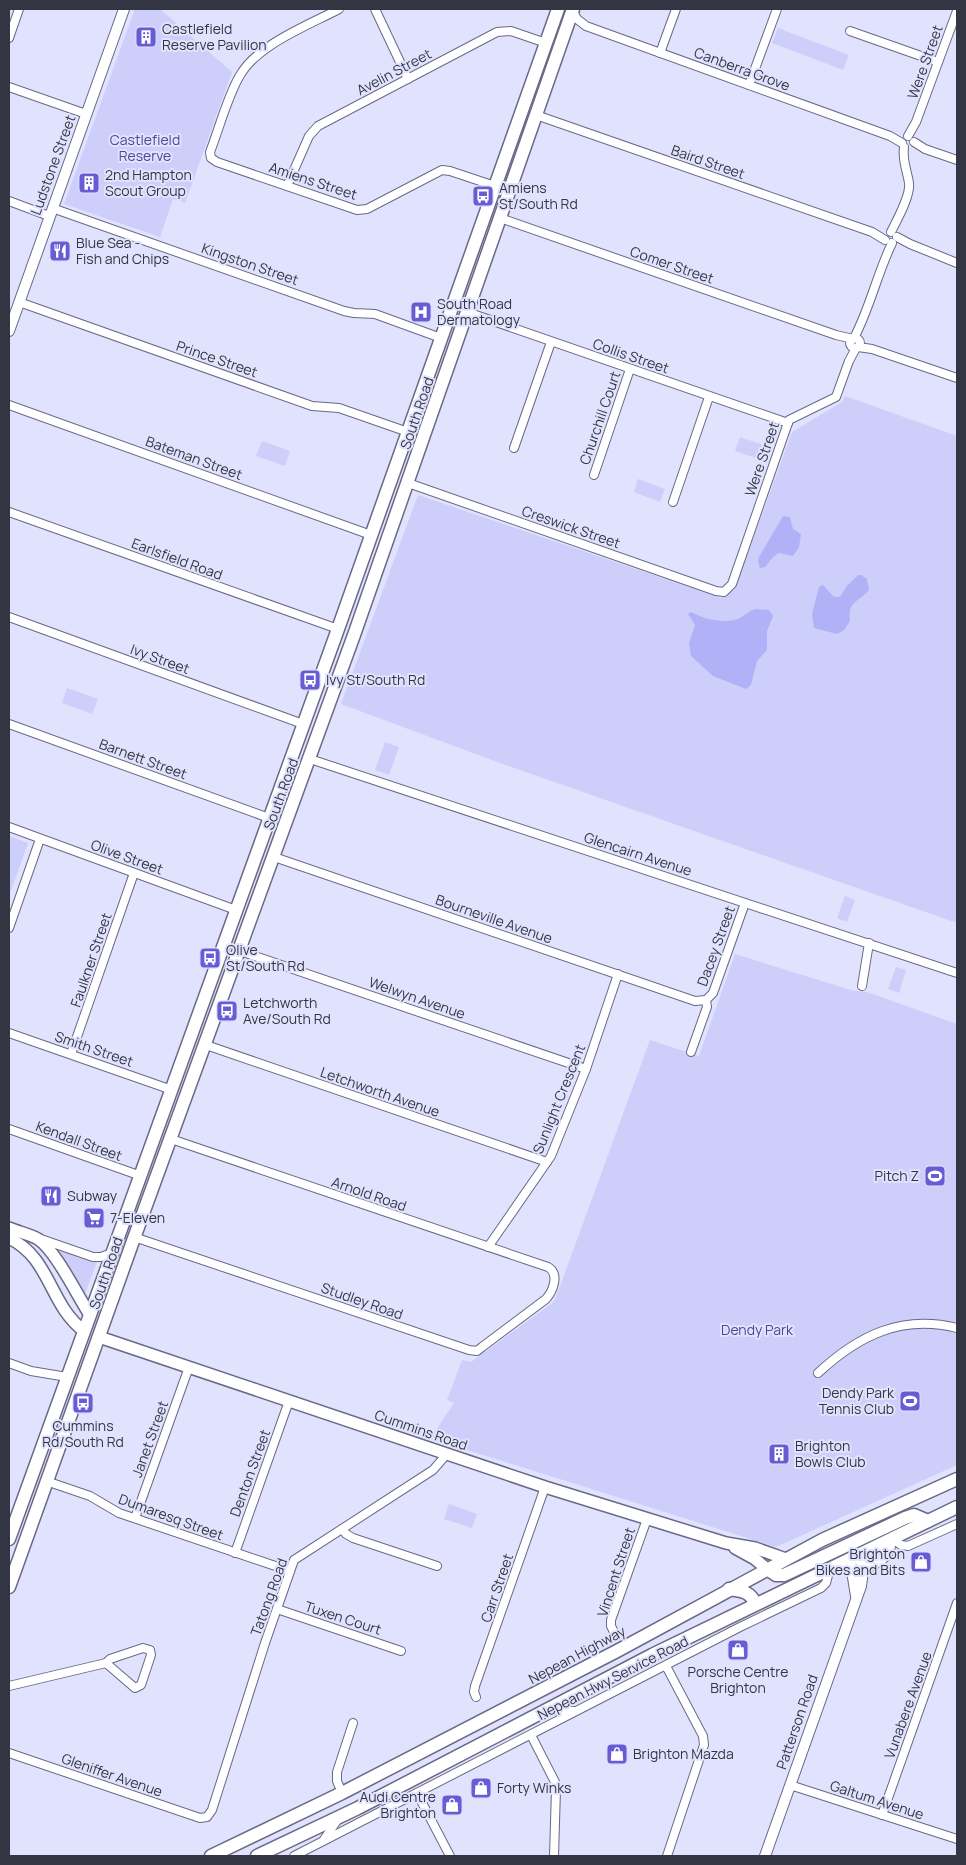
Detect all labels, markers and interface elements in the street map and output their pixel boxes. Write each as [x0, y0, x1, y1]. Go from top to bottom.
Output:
place label: Castlefield Reserve Pavilion [162, 19, 267, 54]
street label: Were Street [902, 22, 947, 101]
building icon: Castlefield Reserve Pavilion [134, 25, 158, 49]
street label: Canberra Grove [692, 42, 793, 95]
street label: Avelin Street [353, 44, 435, 99]
street label: Ludstone Street [26, 112, 80, 217]
park label: Castlefield Reserve [110, 130, 180, 165]
street label: Baird Street [669, 140, 748, 183]
street label: Amiens Street [267, 157, 360, 204]
place label: 2nd Hampton Scout Group [105, 165, 192, 200]
building icon: 2nd Hampton Scout Group [77, 171, 101, 195]
place label: Amiens St/South Rd [499, 178, 578, 213]
bus stop icon: Amiens St/South Rd [471, 184, 495, 208]
place label: Blue Sea - Fish and Chips [76, 233, 169, 268]
street label: Kingston Street [199, 238, 302, 289]
restaurant icon: Blue Sea - Fish and Chips [48, 239, 72, 263]
street label: Comer Street [628, 241, 717, 288]
place label: South Road Dermatology [437, 294, 521, 329]
hospital icon: South Road Dermatology [409, 300, 433, 324]
street label: Collis Street [591, 334, 672, 378]
street label: Prince Street [174, 336, 261, 381]
street label: Churchill Court [575, 368, 625, 467]
street label: South Road [395, 374, 438, 451]
street label: Were Street [740, 419, 783, 499]
street label: Bateman Street [143, 431, 245, 484]
street label: Creswick Street [519, 501, 623, 552]
street label: Earlsfield Road [129, 533, 225, 584]
street label: Ivy Street [128, 639, 193, 678]
bus stop icon: Ivy St/South Rd [298, 668, 322, 692]
place label: Ivy St/South Rd [326, 670, 425, 689]
street label: Barnett Street [97, 734, 190, 783]
street label: South Road [259, 755, 302, 832]
street label: Glencairn Avenue [582, 827, 694, 880]
street label: Olive Street [88, 835, 166, 879]
street label: Bourneville Avenue [433, 890, 555, 947]
street label: Dacey Street [692, 903, 739, 989]
street label: Faulkner Street [66, 910, 116, 1009]
place label: Olive St/South Rd [226, 940, 305, 975]
bus stop icon: Olive St/South Rd [198, 946, 222, 970]
street label: Welwyn Avenue [366, 972, 468, 1023]
place label: Letchworth Ave/South Rd [243, 993, 331, 1028]
bus stop icon: Letchworth Ave/South Rd [215, 999, 239, 1023]
street label: Smith Street [52, 1026, 136, 1071]
street label: Sunlight Crescent [528, 1041, 589, 1156]
street label: Letchworth Avenue [318, 1062, 442, 1121]
street label: Kendall Street [33, 1116, 125, 1165]
sports icon: Pitch Z [923, 1164, 947, 1188]
place label: Pitch Z [874, 1166, 919, 1185]
street label: Arnold Road [329, 1172, 409, 1215]
restaurant icon: Subway [39, 1184, 63, 1208]
place label: Subway [67, 1186, 118, 1205]
supermarket icon: 7-Eleven [82, 1206, 106, 1230]
place label: 7-Eleven [110, 1208, 165, 1227]
street label: South Road [84, 1234, 127, 1311]
street label: Studley Road [319, 1278, 406, 1323]
park label: Dendy Park [721, 1320, 794, 1339]
place label: Dendy Park Tennis Club [819, 1383, 895, 1418]
sports icon: Dendy Park Tennis Club [898, 1389, 922, 1413]
bus stop icon: Cummins Rd/South Rd [71, 1391, 95, 1415]
street label: Janet Street [127, 1398, 172, 1480]
street label: Cummins Road [372, 1405, 470, 1454]
place label: Cummins Rd/South Rd [42, 1416, 124, 1451]
street label: Denton Street [225, 1426, 274, 1519]
place label: Brighton Bowls Club [795, 1436, 866, 1471]
building icon: Brighton Bowls Club [767, 1442, 791, 1466]
street label: Dumaresq Street [116, 1489, 226, 1544]
street label: Vincent Street [592, 1524, 639, 1619]
place label: Brighton Bikes and Bits [816, 1544, 905, 1579]
street label: Carr Street [476, 1550, 517, 1625]
shop icon: Brighton Bikes and Bits [909, 1550, 933, 1574]
street label: Tatong Road [246, 1555, 291, 1638]
street label: Tuxen Court [302, 1596, 384, 1639]
street label: Nepean Highway [525, 1621, 629, 1688]
street label: Nepean Hwy Service Road [534, 1631, 692, 1724]
shop icon: Porsche Centre Brighton [726, 1638, 750, 1662]
street label: Vunabere Avenue [879, 1649, 936, 1761]
place label: Porsche Centre Brighton [688, 1662, 788, 1697]
street label: Patterson Road [771, 1672, 822, 1772]
shop icon: Brighton Mazda [605, 1742, 629, 1766]
place label: Brighton Mazda [633, 1744, 734, 1763]
street label: Gleniffer Avenue [59, 1748, 165, 1801]
street label: Galtum Avenue [828, 1775, 926, 1824]
shop icon: Forty Winks [469, 1776, 493, 1800]
place label: Forty Winks [497, 1778, 571, 1797]
place label: Audi Centre Brighton [359, 1787, 436, 1822]
shop icon: Audi Centre Brighton [440, 1793, 464, 1817]

